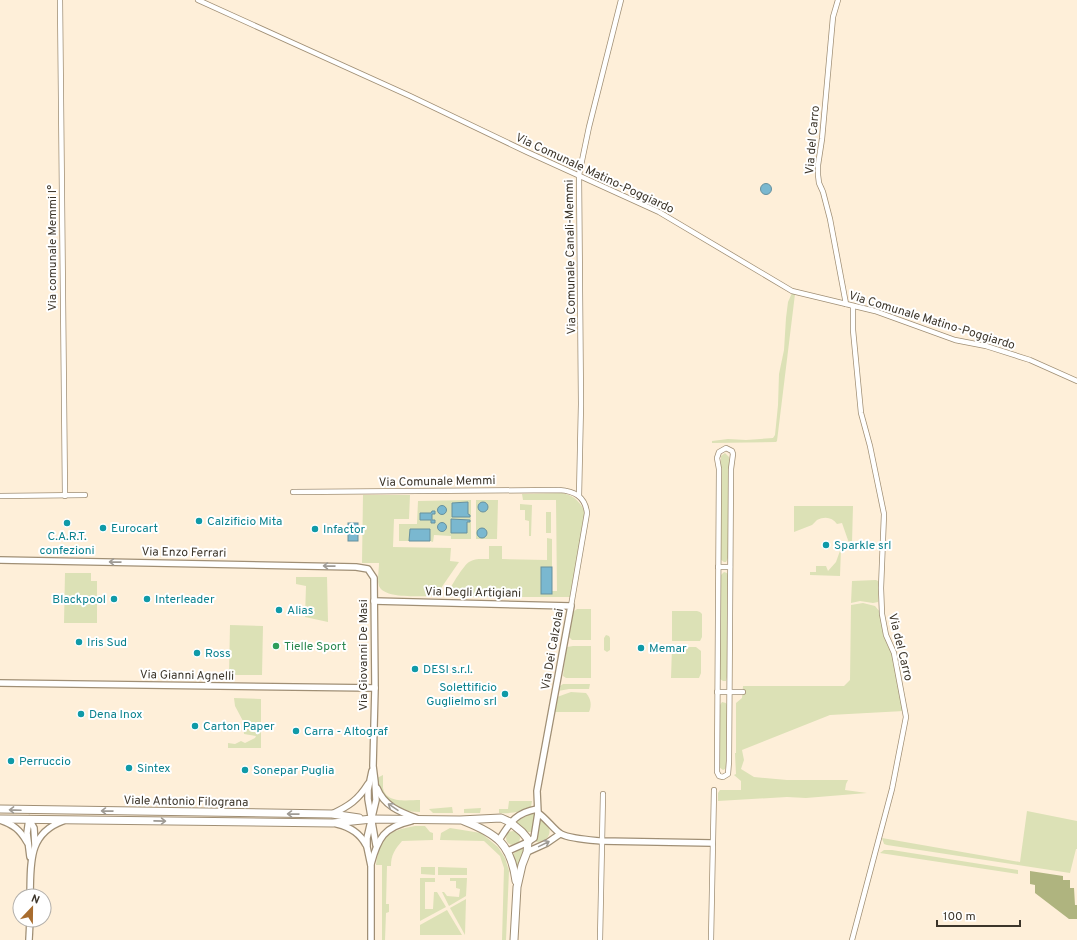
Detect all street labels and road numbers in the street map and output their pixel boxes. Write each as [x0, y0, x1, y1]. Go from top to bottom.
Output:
street label: Via del Carro [802, 105, 824, 175]
street label: Via Comunale Matino-Poggiardo [513, 130, 677, 218]
street label: Via Comunale Canali-Memmi [562, 179, 580, 335]
street label: Via comunale Memmi I° [45, 185, 61, 311]
street label: Via Comunale Matino-Poggiardo [846, 288, 1017, 354]
street label: Via Comunale Memmi [378, 473, 496, 491]
street label: Via Enzo Ferrari [141, 544, 227, 562]
street label: Via Degli Artigiani [425, 584, 521, 602]
street label: Via Giovanni De Masi [356, 599, 372, 711]
street label: Via Dei Calzolai [538, 607, 568, 691]
street label: Via del Carro [884, 612, 916, 683]
street label: Via Gianni Agnelli [140, 667, 234, 685]
street label: Viale Antonio Filograna [123, 793, 249, 811]

